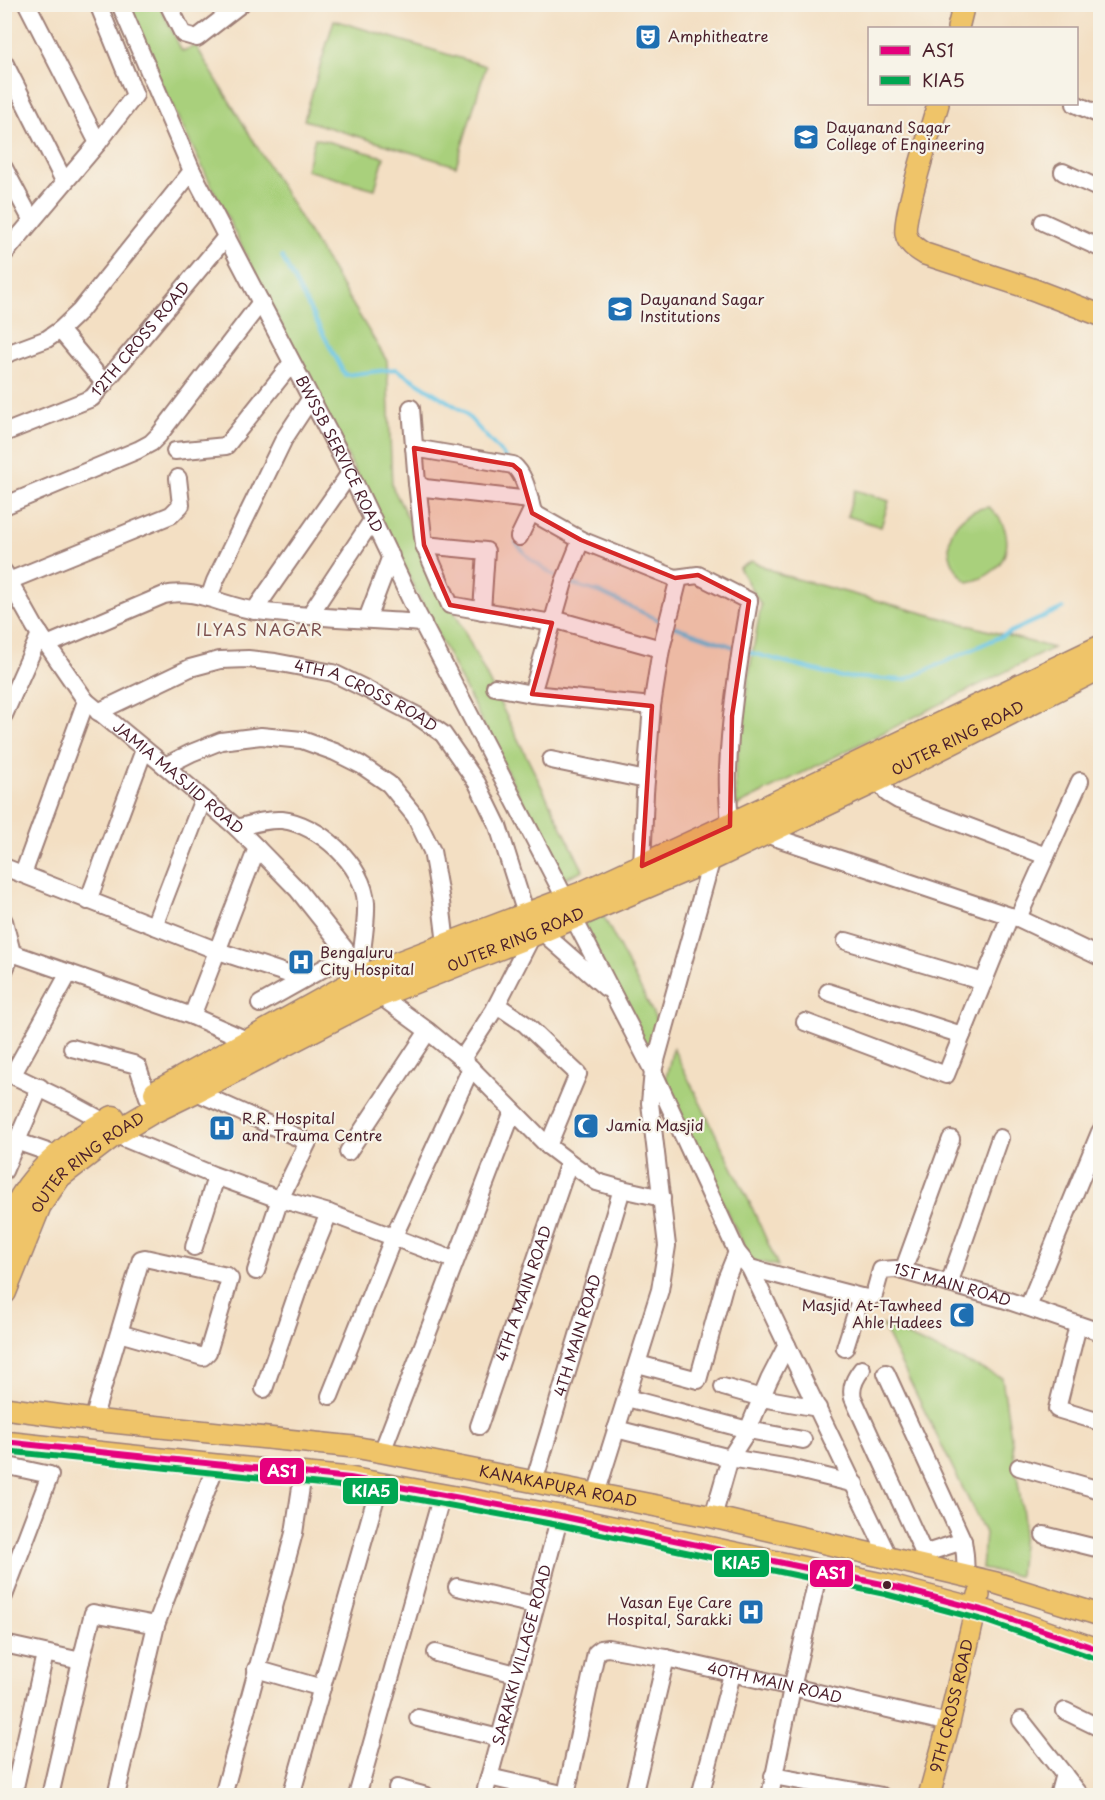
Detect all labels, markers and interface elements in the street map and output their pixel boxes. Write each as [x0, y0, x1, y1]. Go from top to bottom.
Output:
theatre icon: Amphitheatre [633, 22, 663, 52]
place label: Amphitheatre [668, 24, 768, 47]
legend [868, 27, 1078, 105]
text: AS1 [922, 36, 954, 63]
text: KIA5 [922, 66, 965, 93]
place label: Dayanand Sagar College of Engineering [826, 115, 985, 155]
school or university icon: Dayanand Sagar College of Engineering [791, 122, 821, 152]
street label: 12TH CROSS ROAD [85, 276, 195, 401]
place label: Dayanand Sagar Institutions [640, 287, 764, 327]
school or university icon: Dayanand Sagar Institutions [605, 294, 635, 324]
street label: BWSSB SERVICE ROAD [291, 371, 390, 536]
district label: ILYAS NAGAR [196, 617, 324, 641]
street label: 4TH A CROSS ROAD [293, 653, 443, 737]
street label: OUTER RING ROAD [887, 694, 1028, 781]
street label: JAMIA MASJID ROAD [109, 715, 249, 839]
street label: OUTER RING ROAD [443, 901, 588, 977]
place label: Bengaluru City Hospital [320, 940, 414, 980]
hospital icon: Bengaluru City Hospital [286, 947, 316, 977]
street label: OUTER RING ROAD [24, 1105, 148, 1216]
place label: R.R. Hospital and Trauma Centre [242, 1106, 382, 1146]
mosque icon: Jamia Masjid [571, 1111, 601, 1141]
hospital icon: R.R. Hospital and Trauma Centre [207, 1113, 237, 1143]
place label: Jamia Masjid [606, 1113, 704, 1136]
street label: 4TH A MAIN ROAD [489, 1222, 557, 1364]
street label: 1ST MAIN ROAD [891, 1256, 1015, 1311]
street label: 4TH MAIN ROAD [547, 1271, 606, 1399]
place label: Masjid At-Tawheed Ahle Hadees [802, 1293, 942, 1333]
mosque icon: Masjid At-Tawheed Ahle Hadees [947, 1300, 977, 1330]
line badge: AS1 [259, 1457, 305, 1485]
text: AS1 [267, 1458, 297, 1482]
street label: KANAKAPURA ROAD [477, 1458, 639, 1512]
line badge: KIA5 [342, 1477, 399, 1505]
text: KIA5 [351, 1478, 391, 1502]
line badge: KIA5 [713, 1549, 770, 1578]
text: KIA5 [721, 1550, 761, 1574]
line badge: AS1 [809, 1559, 854, 1588]
text: AS1 [816, 1560, 846, 1584]
street label: SARAKKI VILLAGE ROAD [485, 1562, 556, 1748]
unlabelled marker [881, 1579, 893, 1591]
place label: Vasan Eye Care Hospital, Sarakki [607, 1590, 732, 1630]
hospital icon: Vasan Eye Care Hospital, Sarakki [736, 1597, 766, 1627]
street label: 9TH CROSS ROAD [923, 1636, 978, 1775]
street label: 40TH MAIN ROAD [705, 1655, 845, 1708]

